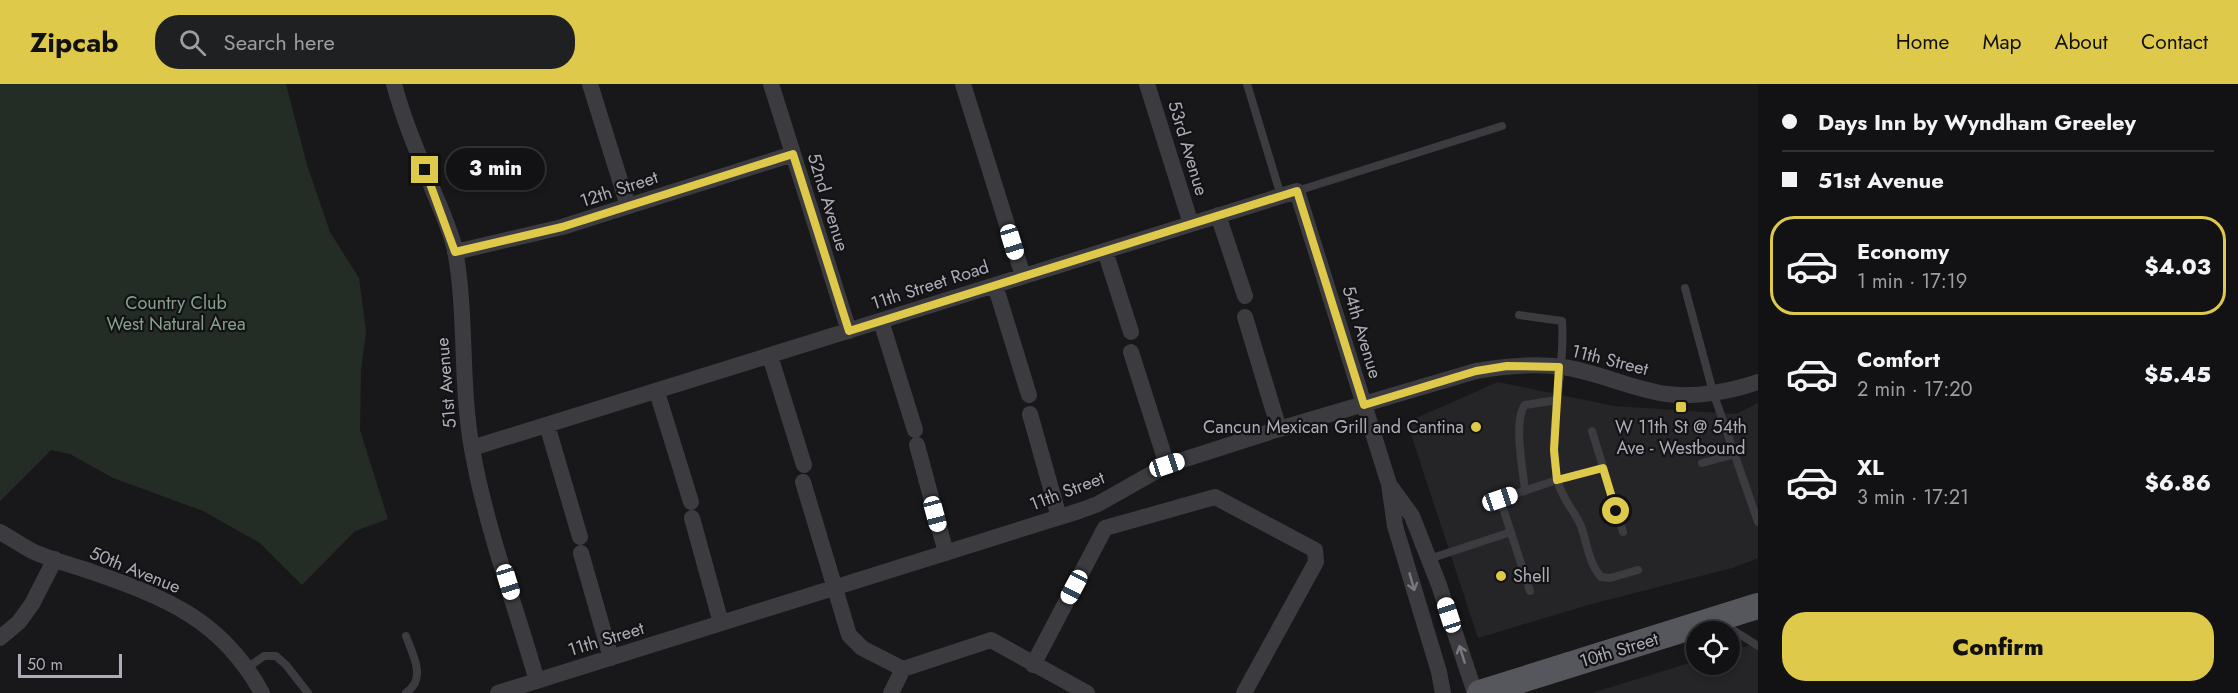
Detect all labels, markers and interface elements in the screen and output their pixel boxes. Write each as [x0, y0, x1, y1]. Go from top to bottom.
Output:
search box [155, 15, 575, 69]
text: Zipcab [30, 22, 119, 63]
icon: search [176, 26, 209, 59]
text: Search here [224, 26, 335, 58]
text: Home [1896, 27, 1949, 57]
text: Map [1982, 27, 2022, 57]
text: About [2055, 27, 2108, 57]
text: Contact [2141, 27, 2208, 57]
street label: 53rd Avenue [1161, 97, 1215, 199]
text: Days Inn by Wyndham Greeley [1818, 106, 2136, 138]
callout: 3 min [446, 149, 545, 191]
street label: 52nd Avenue [801, 150, 855, 254]
text: 3 min [469, 154, 522, 183]
route end [411, 156, 438, 183]
street label: 12th Street [577, 164, 662, 214]
text: 51st Avenue [1818, 164, 1944, 196]
car [998, 222, 1026, 262]
text: Economy [1857, 235, 1949, 267]
icon: car [1785, 239, 1839, 293]
text: $4.03 [2145, 250, 2211, 282]
street label: 11th Street Road [868, 254, 992, 316]
text: 1 min · 17:19 [1857, 267, 1967, 296]
street label: 54th Avenue [1336, 282, 1388, 382]
park label: Country Club West Natural Area [106, 290, 246, 337]
street label: 51st Avenue [429, 336, 463, 430]
street label: 11th Street [1569, 338, 1652, 382]
text: Comfort [1857, 343, 1940, 375]
icon: car [1785, 347, 1839, 401]
text: $5.45 [2144, 358, 2211, 390]
text: 2 min · 17:20 [1857, 375, 1973, 404]
marker: W 11th St @ 54th Ave - Westbound [1674, 400, 1688, 414]
place label: Cancun Mexican Grill and Cantina [1203, 414, 1464, 440]
place label: W 11th St @ 54th Ave - Westbound [1615, 414, 1747, 461]
marker: Cancun Mexican Grill and Cantina [1469, 420, 1483, 434]
car [1147, 451, 1187, 479]
text: XL [1857, 451, 1884, 483]
icon: car [1785, 455, 1839, 509]
street label: 11th Street [1026, 465, 1109, 517]
text: $6.86 [2145, 466, 2211, 498]
text: 3 min · 17:21 [1857, 483, 1969, 512]
car [1480, 485, 1520, 513]
car [922, 494, 948, 534]
route start [1602, 497, 1629, 524]
street label: 50th Avenue [86, 540, 184, 600]
car [494, 562, 522, 602]
place label: Shell [1513, 563, 1550, 589]
car [1058, 567, 1090, 607]
marker: Shell [1494, 569, 1508, 583]
one-way arrow [1407, 572, 1418, 591]
car [1435, 595, 1463, 635]
button: Confirm [1782, 612, 2214, 681]
street label: 11th Street [565, 615, 648, 663]
map controls [1686, 621, 1740, 675]
button: locate [1686, 621, 1740, 675]
street label: 10th Street [1576, 626, 1662, 674]
one-way arrow [1456, 645, 1467, 664]
scale bar [18, 651, 122, 678]
text: 50 m [27, 653, 63, 676]

